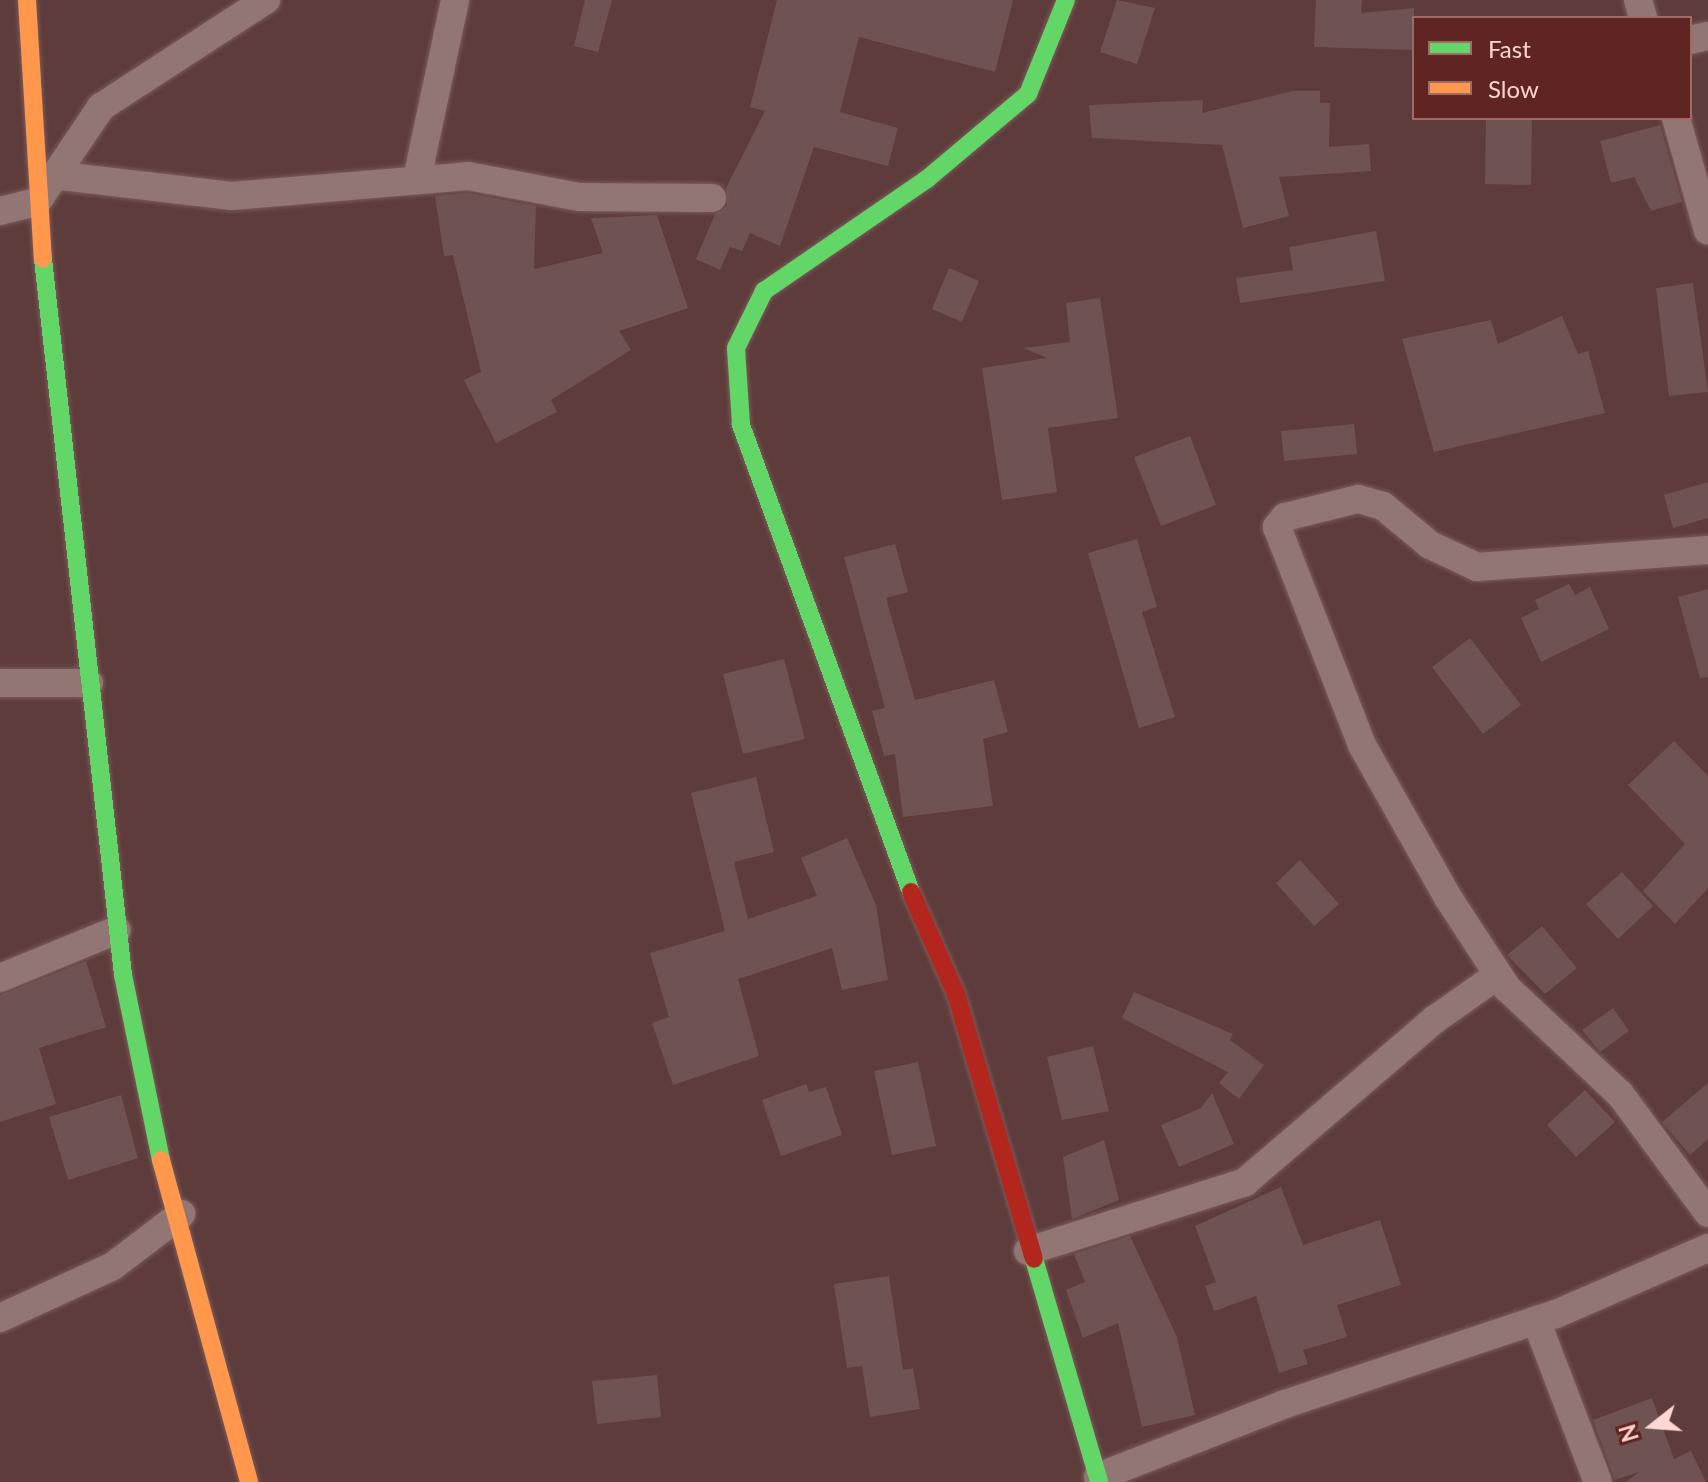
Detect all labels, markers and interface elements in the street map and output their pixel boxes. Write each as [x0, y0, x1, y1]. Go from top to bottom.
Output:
legend [1412, 16, 1692, 120]
text: Fast [1488, 34, 1531, 63]
text: Slow [1488, 74, 1539, 103]
north arrow [1612, 1386, 1692, 1466]
text: N [1613, 1421, 1644, 1445]

